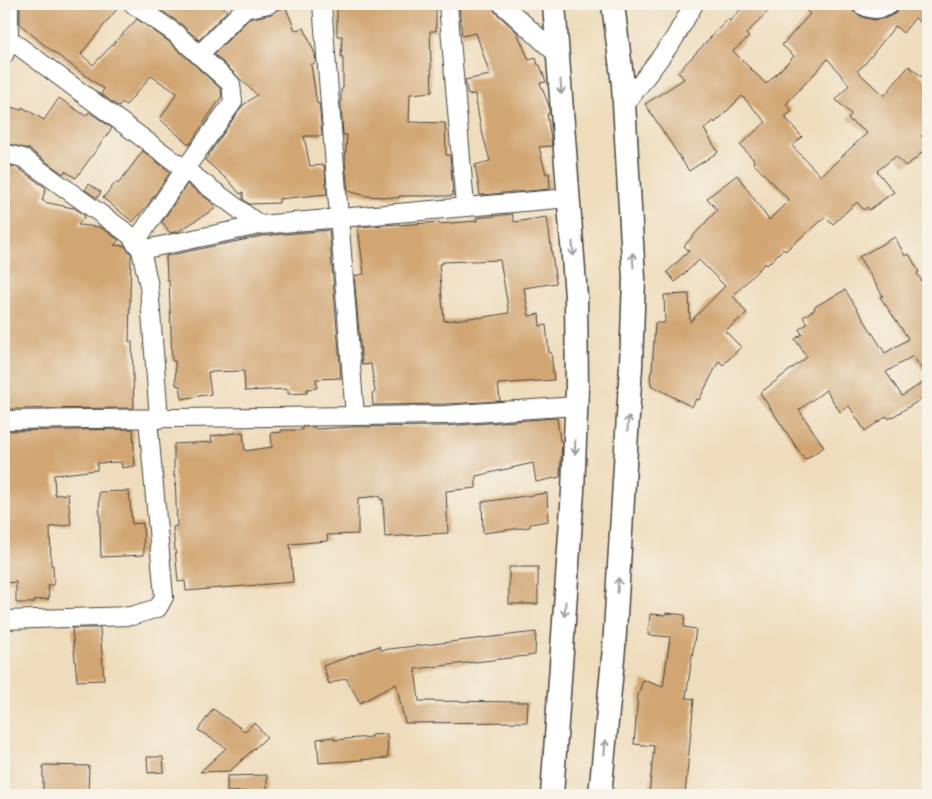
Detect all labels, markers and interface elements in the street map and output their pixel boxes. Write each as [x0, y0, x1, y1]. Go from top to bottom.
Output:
one-way arrow [557, 79, 566, 95]
one-way arrow [568, 241, 577, 257]
one-way arrow [629, 253, 638, 269]
one-way arrow [623, 415, 632, 431]
one-way arrow [570, 438, 579, 454]
one-way arrow [613, 577, 622, 593]
one-way arrow [561, 601, 570, 617]
one-way arrow [600, 739, 609, 755]

